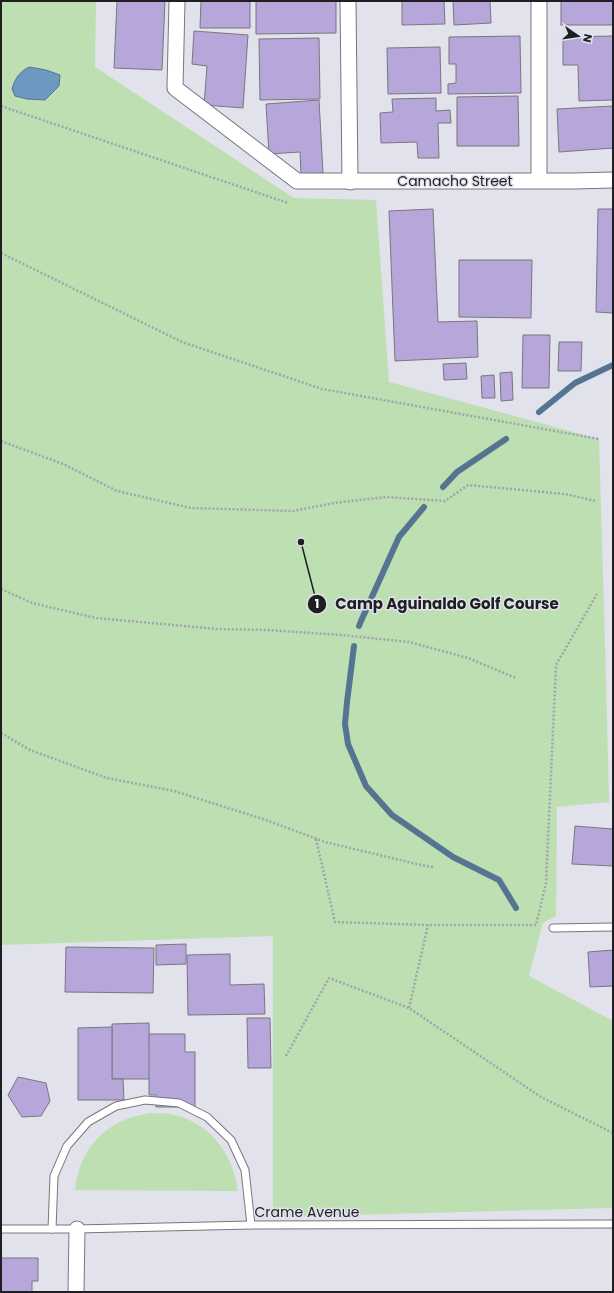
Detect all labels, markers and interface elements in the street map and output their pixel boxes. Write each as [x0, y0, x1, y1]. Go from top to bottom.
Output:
north arrow [558, 16, 598, 56]
text: N [579, 32, 596, 44]
street label: Camacho Street [397, 171, 513, 191]
callout: Camp Aguinaldo Golf Course [307, 591, 567, 618]
text: Camp Aguinaldo Golf Course [335, 593, 559, 614]
text: 1 [315, 595, 319, 612]
street label: Crame Avenue [255, 1202, 360, 1222]

